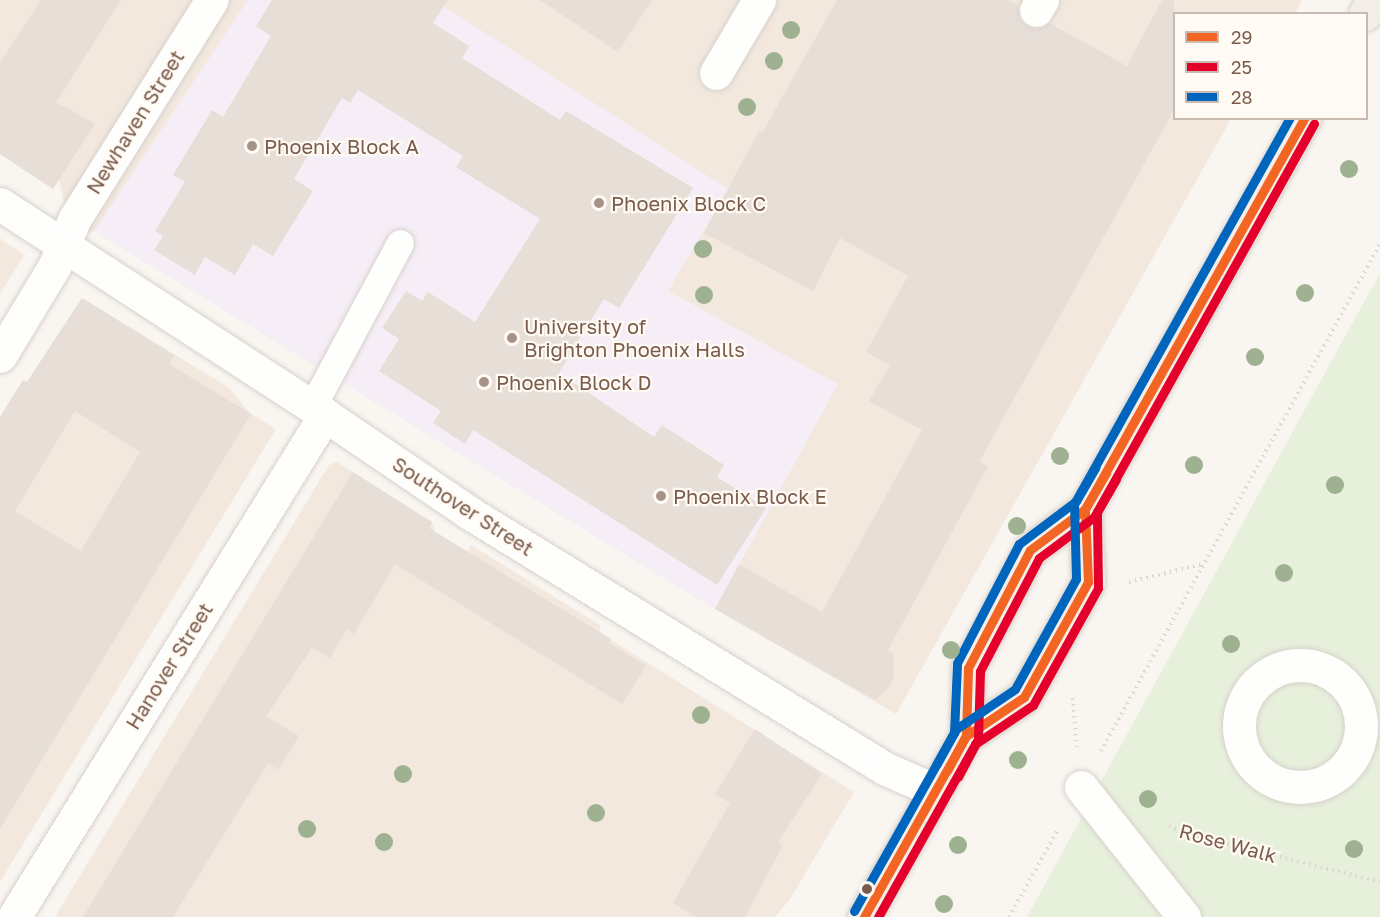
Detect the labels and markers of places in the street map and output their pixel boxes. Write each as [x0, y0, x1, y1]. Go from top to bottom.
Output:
place label: Phoenix Block A [264, 134, 419, 158]
marker: Phoenix Block A [245, 139, 259, 153]
place label: Phoenix Block C [611, 191, 766, 215]
marker: Phoenix Block C [592, 196, 606, 210]
place label: University of Brighton Phoenix Halls [524, 314, 745, 361]
marker: University of Brighton Phoenix Halls [505, 331, 519, 345]
place label: Phoenix Block D [496, 370, 651, 394]
marker: Phoenix Block D [477, 375, 491, 389]
place label: Phoenix Block E [673, 484, 827, 508]
marker: Phoenix Block E [654, 489, 668, 503]
unlabelled marker [861, 883, 873, 895]

